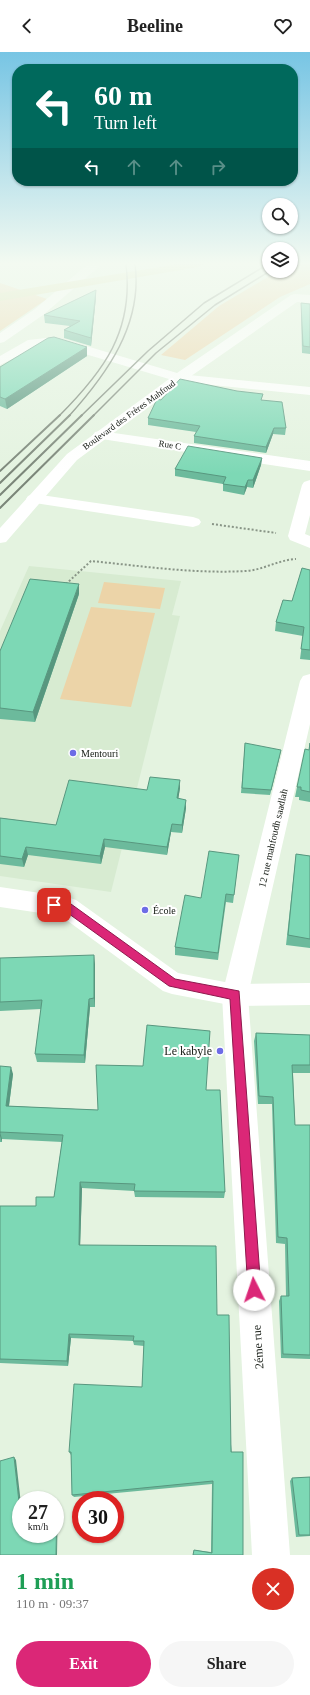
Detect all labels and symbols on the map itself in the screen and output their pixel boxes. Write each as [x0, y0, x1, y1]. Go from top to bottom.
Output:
street label: Boulevard des Frères Mahfoud [81, 378, 178, 452]
street label: Rue C [158, 438, 182, 452]
marker: Mentouri [68, 748, 78, 758]
place label: Mentouri [81, 748, 118, 759]
street label: 12 rue mahfoudh saadlah [256, 788, 290, 888]
pin [37, 888, 71, 922]
marker: École [140, 905, 150, 915]
place label: École [153, 905, 176, 916]
place label: Le kabyle [164, 1044, 212, 1058]
marker: Le kabyle [215, 1046, 225, 1056]
position arrow [233, 1269, 275, 1311]
street label: 2éme rue [249, 1324, 267, 1370]
speed limit sign: 30 [72, 1491, 124, 1543]

